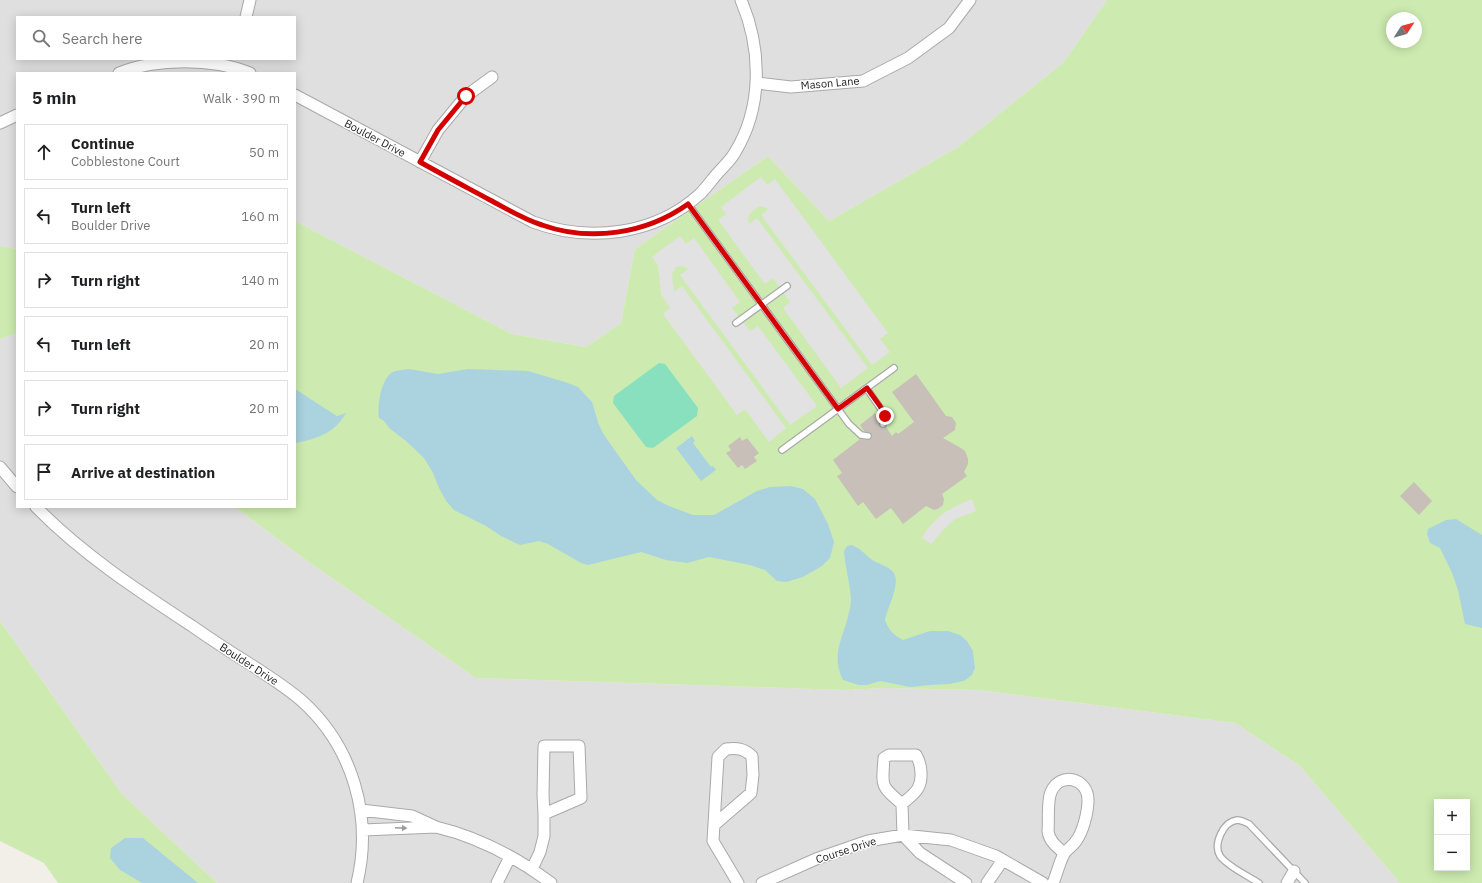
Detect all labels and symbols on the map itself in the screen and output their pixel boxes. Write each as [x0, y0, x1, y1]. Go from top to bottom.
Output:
north arrow [1386, 12, 1422, 48]
street label: Mason Lane [800, 73, 860, 93]
route start [457, 87, 475, 105]
street label: Boulder Drive [342, 116, 408, 160]
route end [876, 407, 894, 425]
street label: Boulder Drive [217, 640, 281, 688]
one-way arrow [395, 825, 408, 831]
street label: Course Drive [814, 834, 878, 866]

